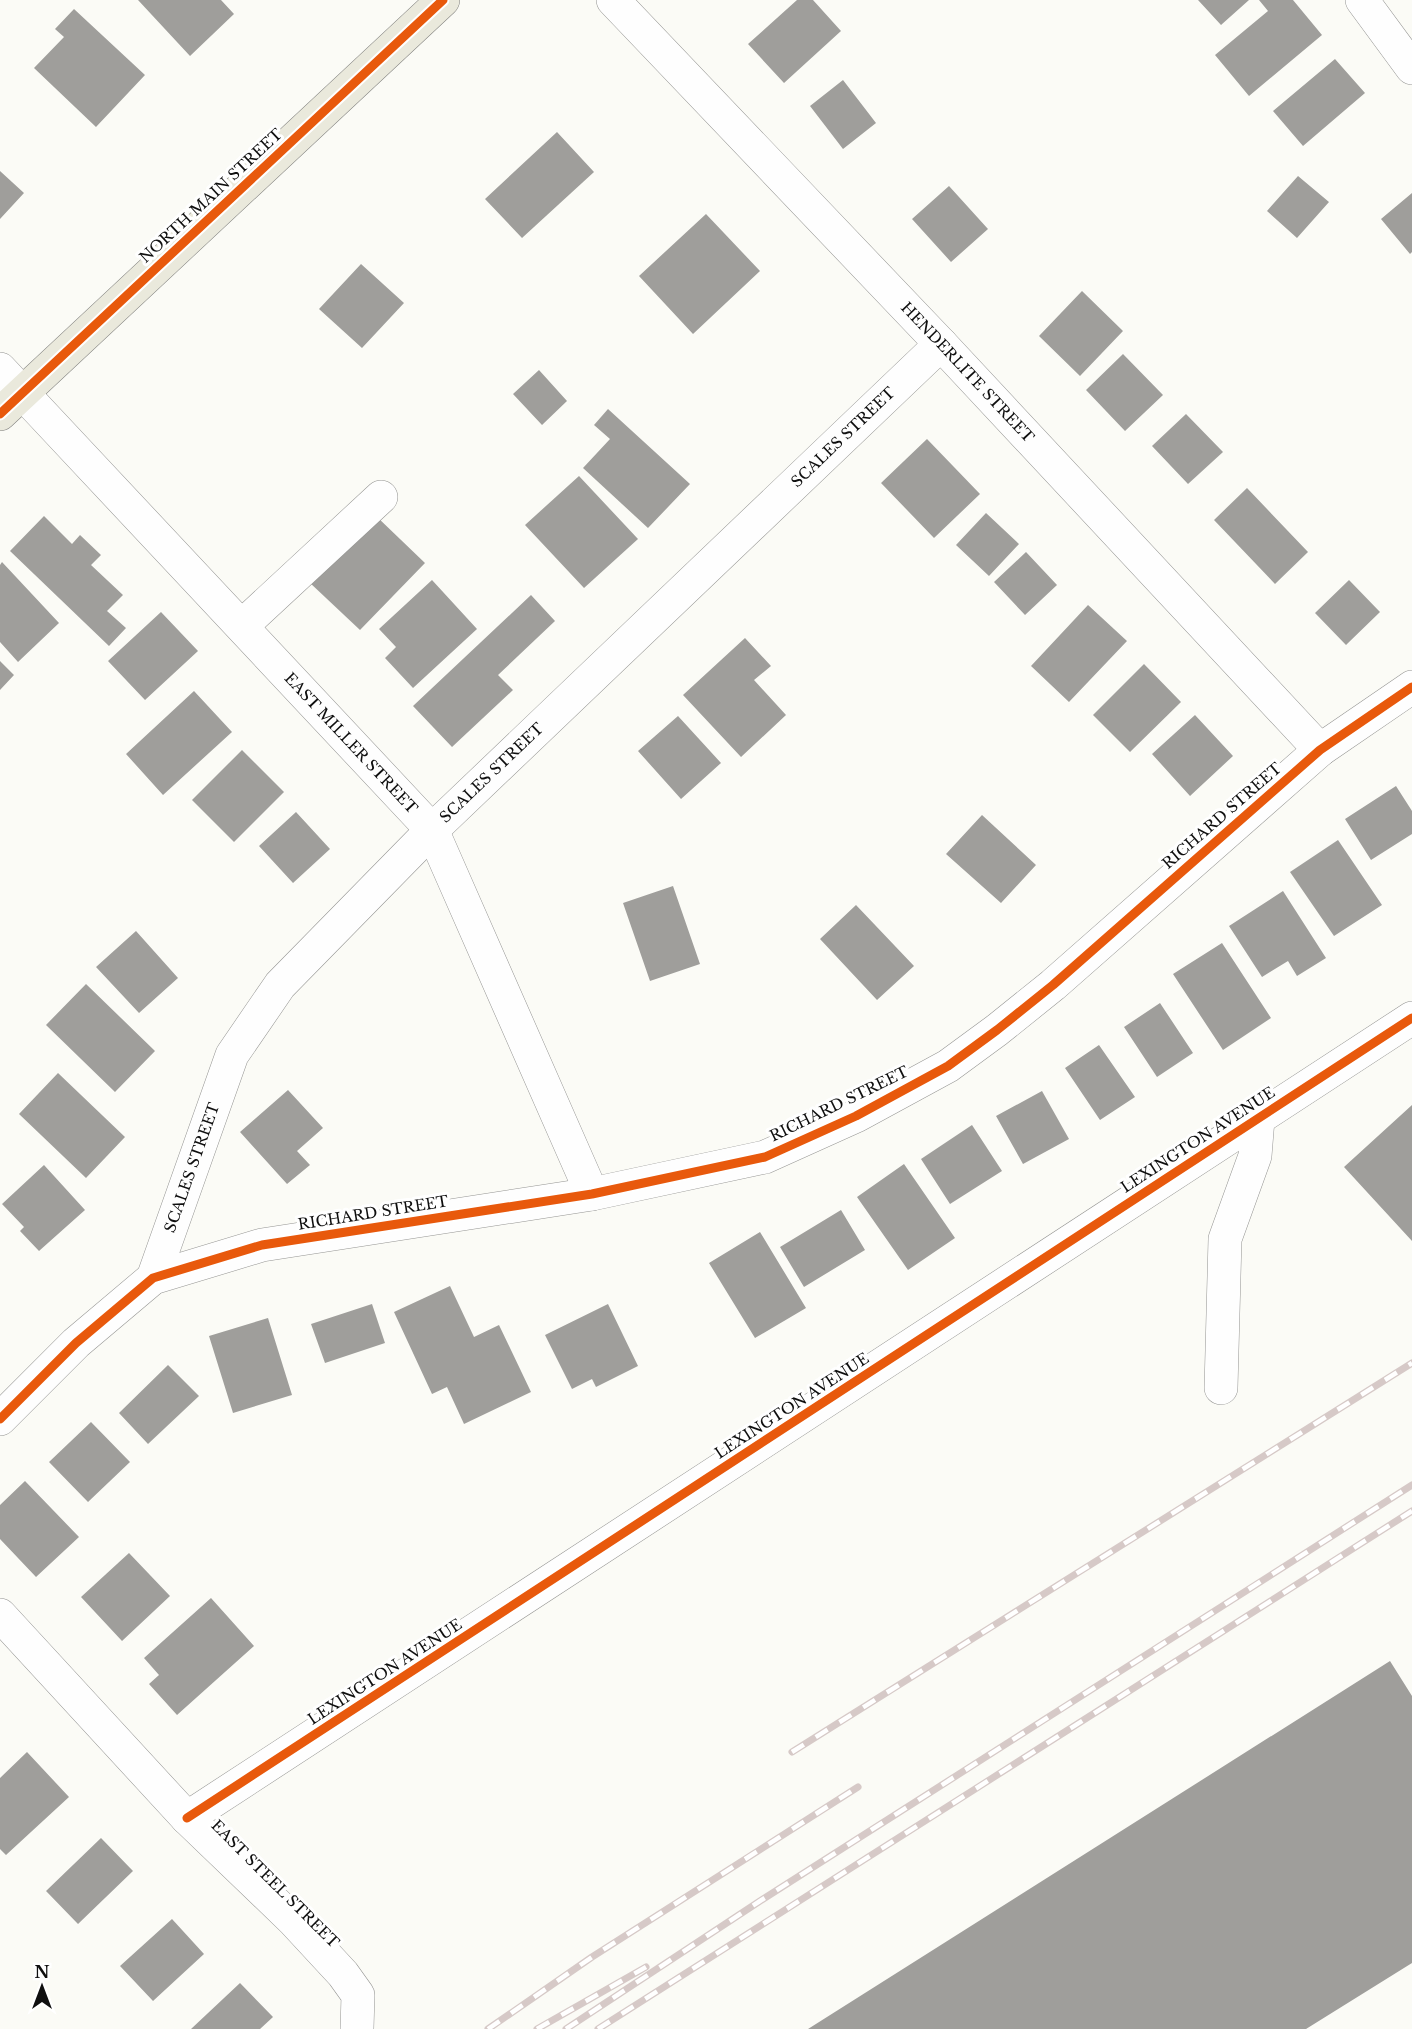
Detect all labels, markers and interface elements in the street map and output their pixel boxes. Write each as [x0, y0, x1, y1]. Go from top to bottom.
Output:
street label: NORTH MAIN STREET [135, 124, 286, 267]
street label: HENDERLITE STREET [897, 298, 1038, 446]
street label: SCALES STREET [787, 383, 899, 491]
street label: EAST MILLER STREET [281, 669, 422, 817]
street label: SCALES STREET [435, 719, 547, 827]
street label: RICHARD STREET [1158, 759, 1285, 873]
street label: RICHARD STREET [766, 1062, 911, 1145]
street label: LEXINGTON AVENUE [1117, 1083, 1278, 1197]
street label: SCALES STREET [160, 1100, 223, 1235]
street label: RICHARD STREET [296, 1191, 449, 1234]
street label: LEXINGTON AVENUE [711, 1349, 872, 1463]
street label: LEXINGTON AVENUE [304, 1615, 465, 1729]
street label: EAST STEEL STREET [207, 1816, 343, 1952]
north arrow [12, 1957, 72, 2017]
text: N [34, 1962, 50, 1982]

